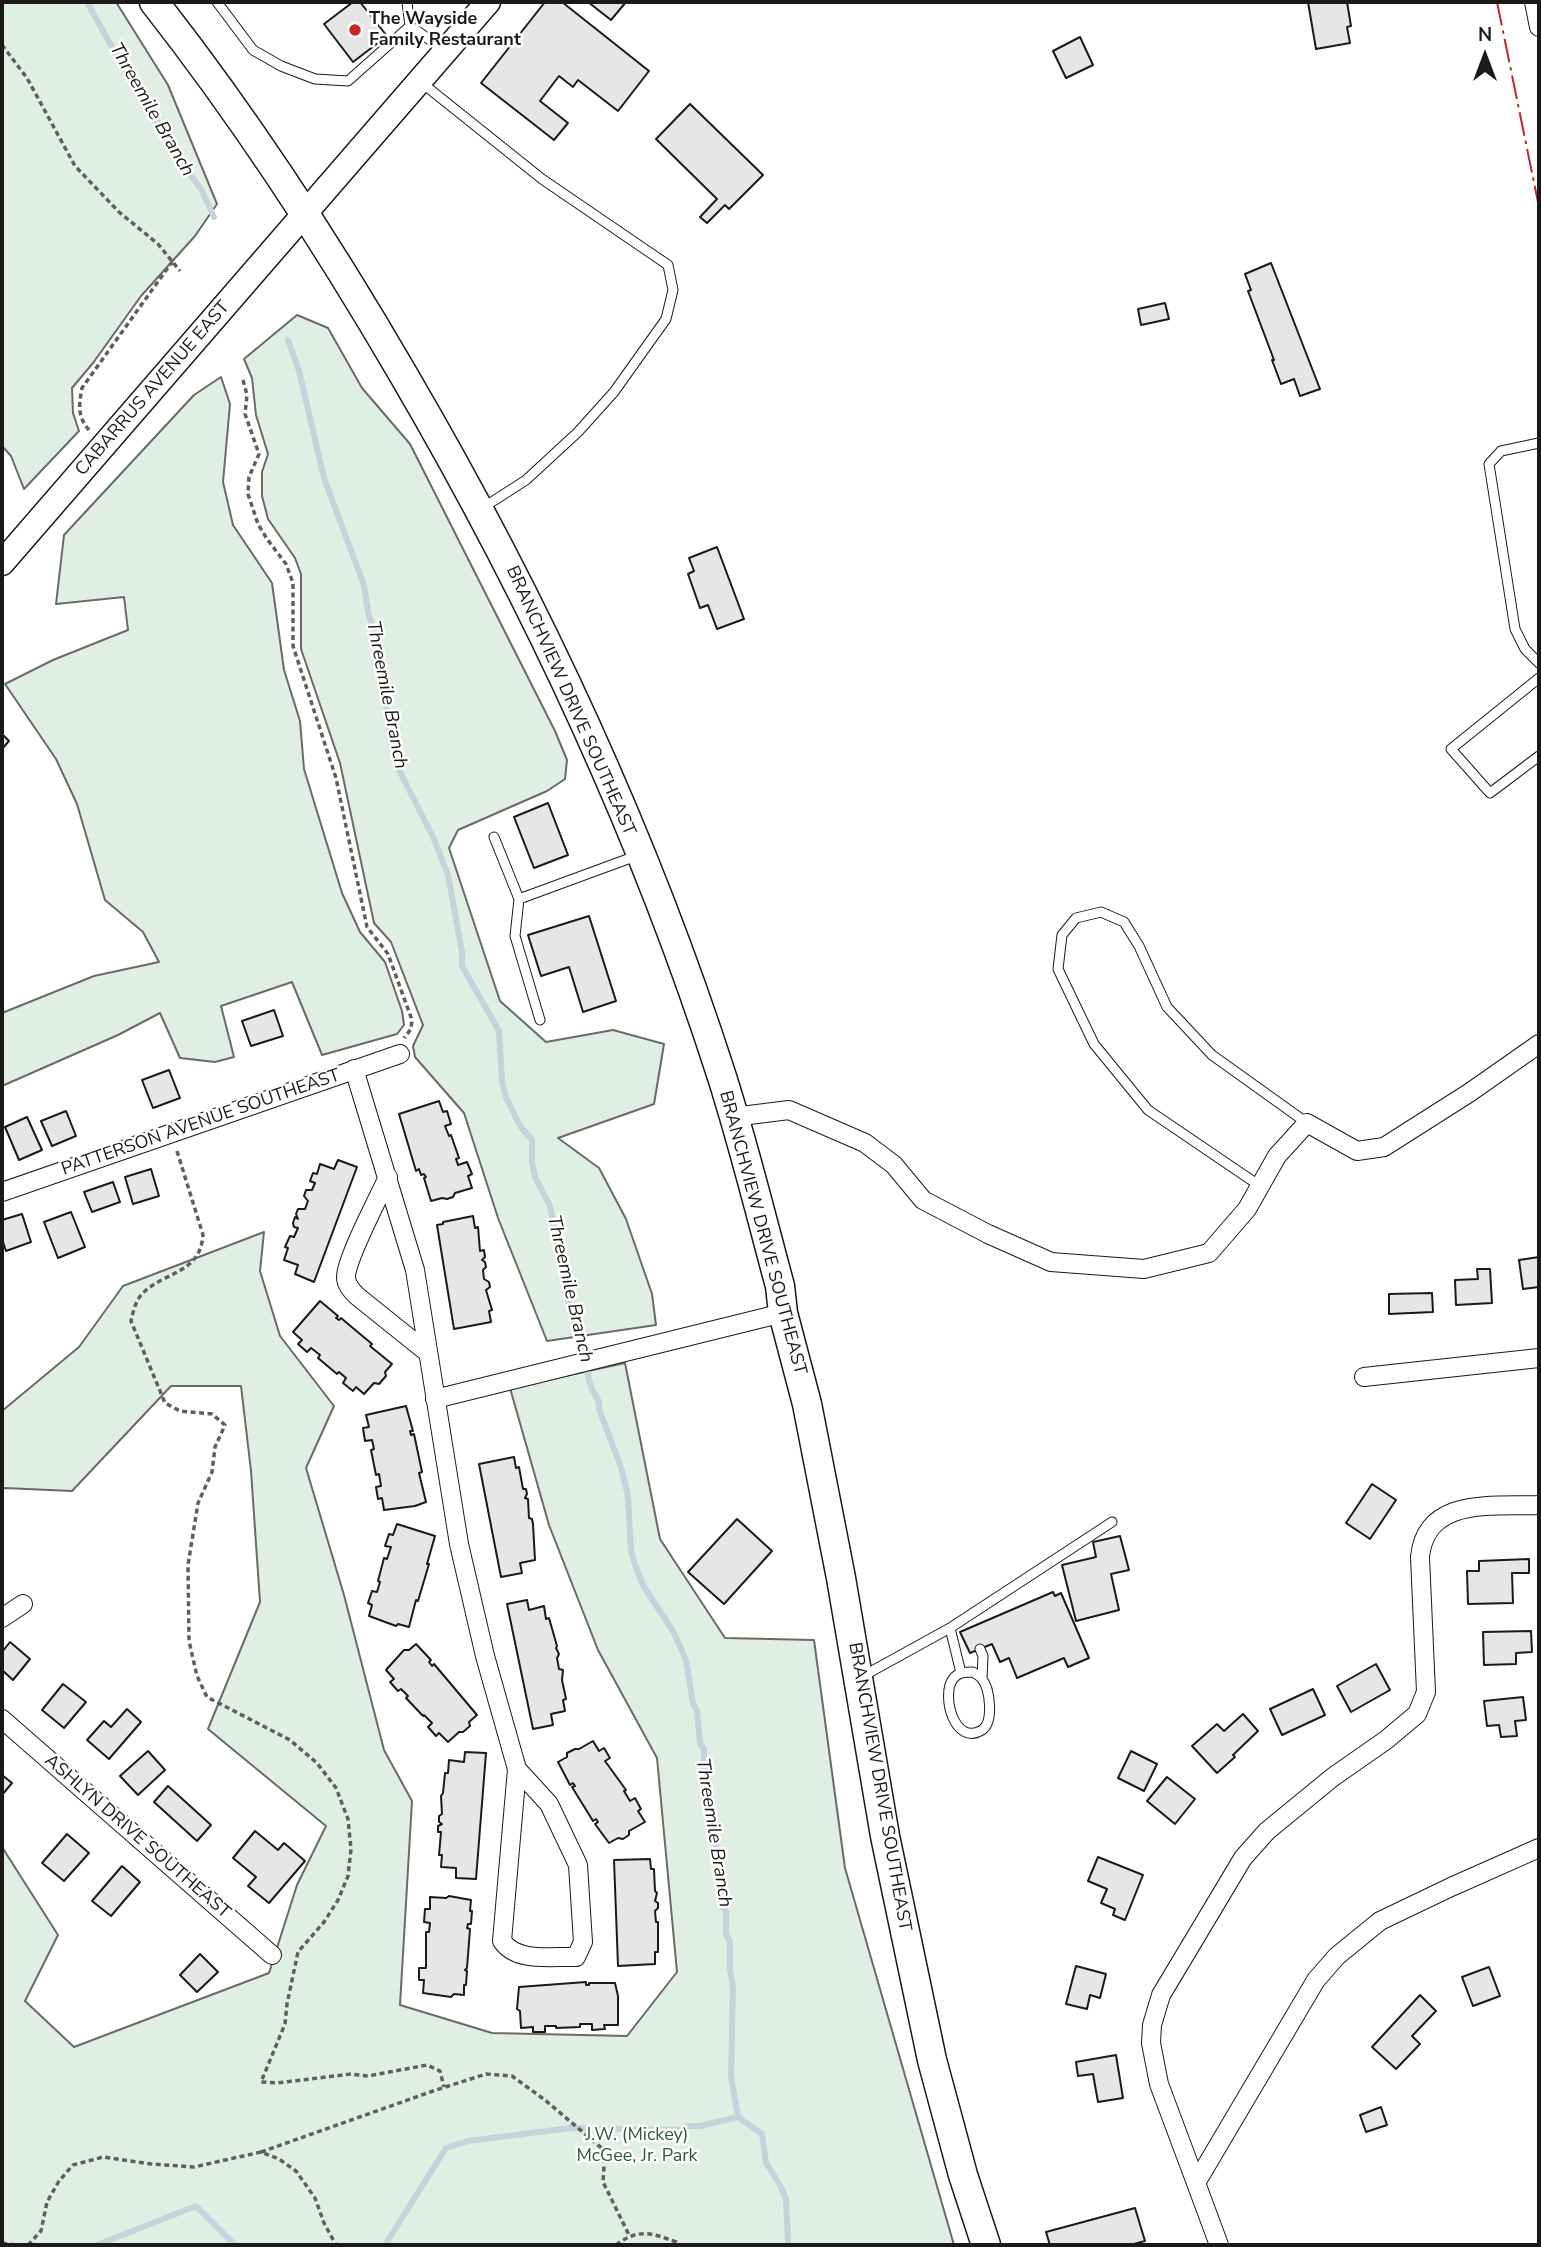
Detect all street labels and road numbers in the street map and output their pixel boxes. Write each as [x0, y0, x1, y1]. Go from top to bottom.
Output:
street label: CABARRUS AVENUE EAST [71, 297, 235, 481]
street label: BRANCHVIEW DRIVE SOUTHEAST [501, 563, 639, 839]
street label: PATTERSON AVENUE SOUTHEAST [59, 1065, 343, 1181]
street label: BRANCHVIEW DRIVE SOUTHEAST [714, 1089, 810, 1377]
street label: BRANCHVIEW DRIVE SOUTHEAST [843, 1641, 915, 1933]
street label: ASHLYN DRIVE SOUTHEAST [40, 1750, 234, 1924]

